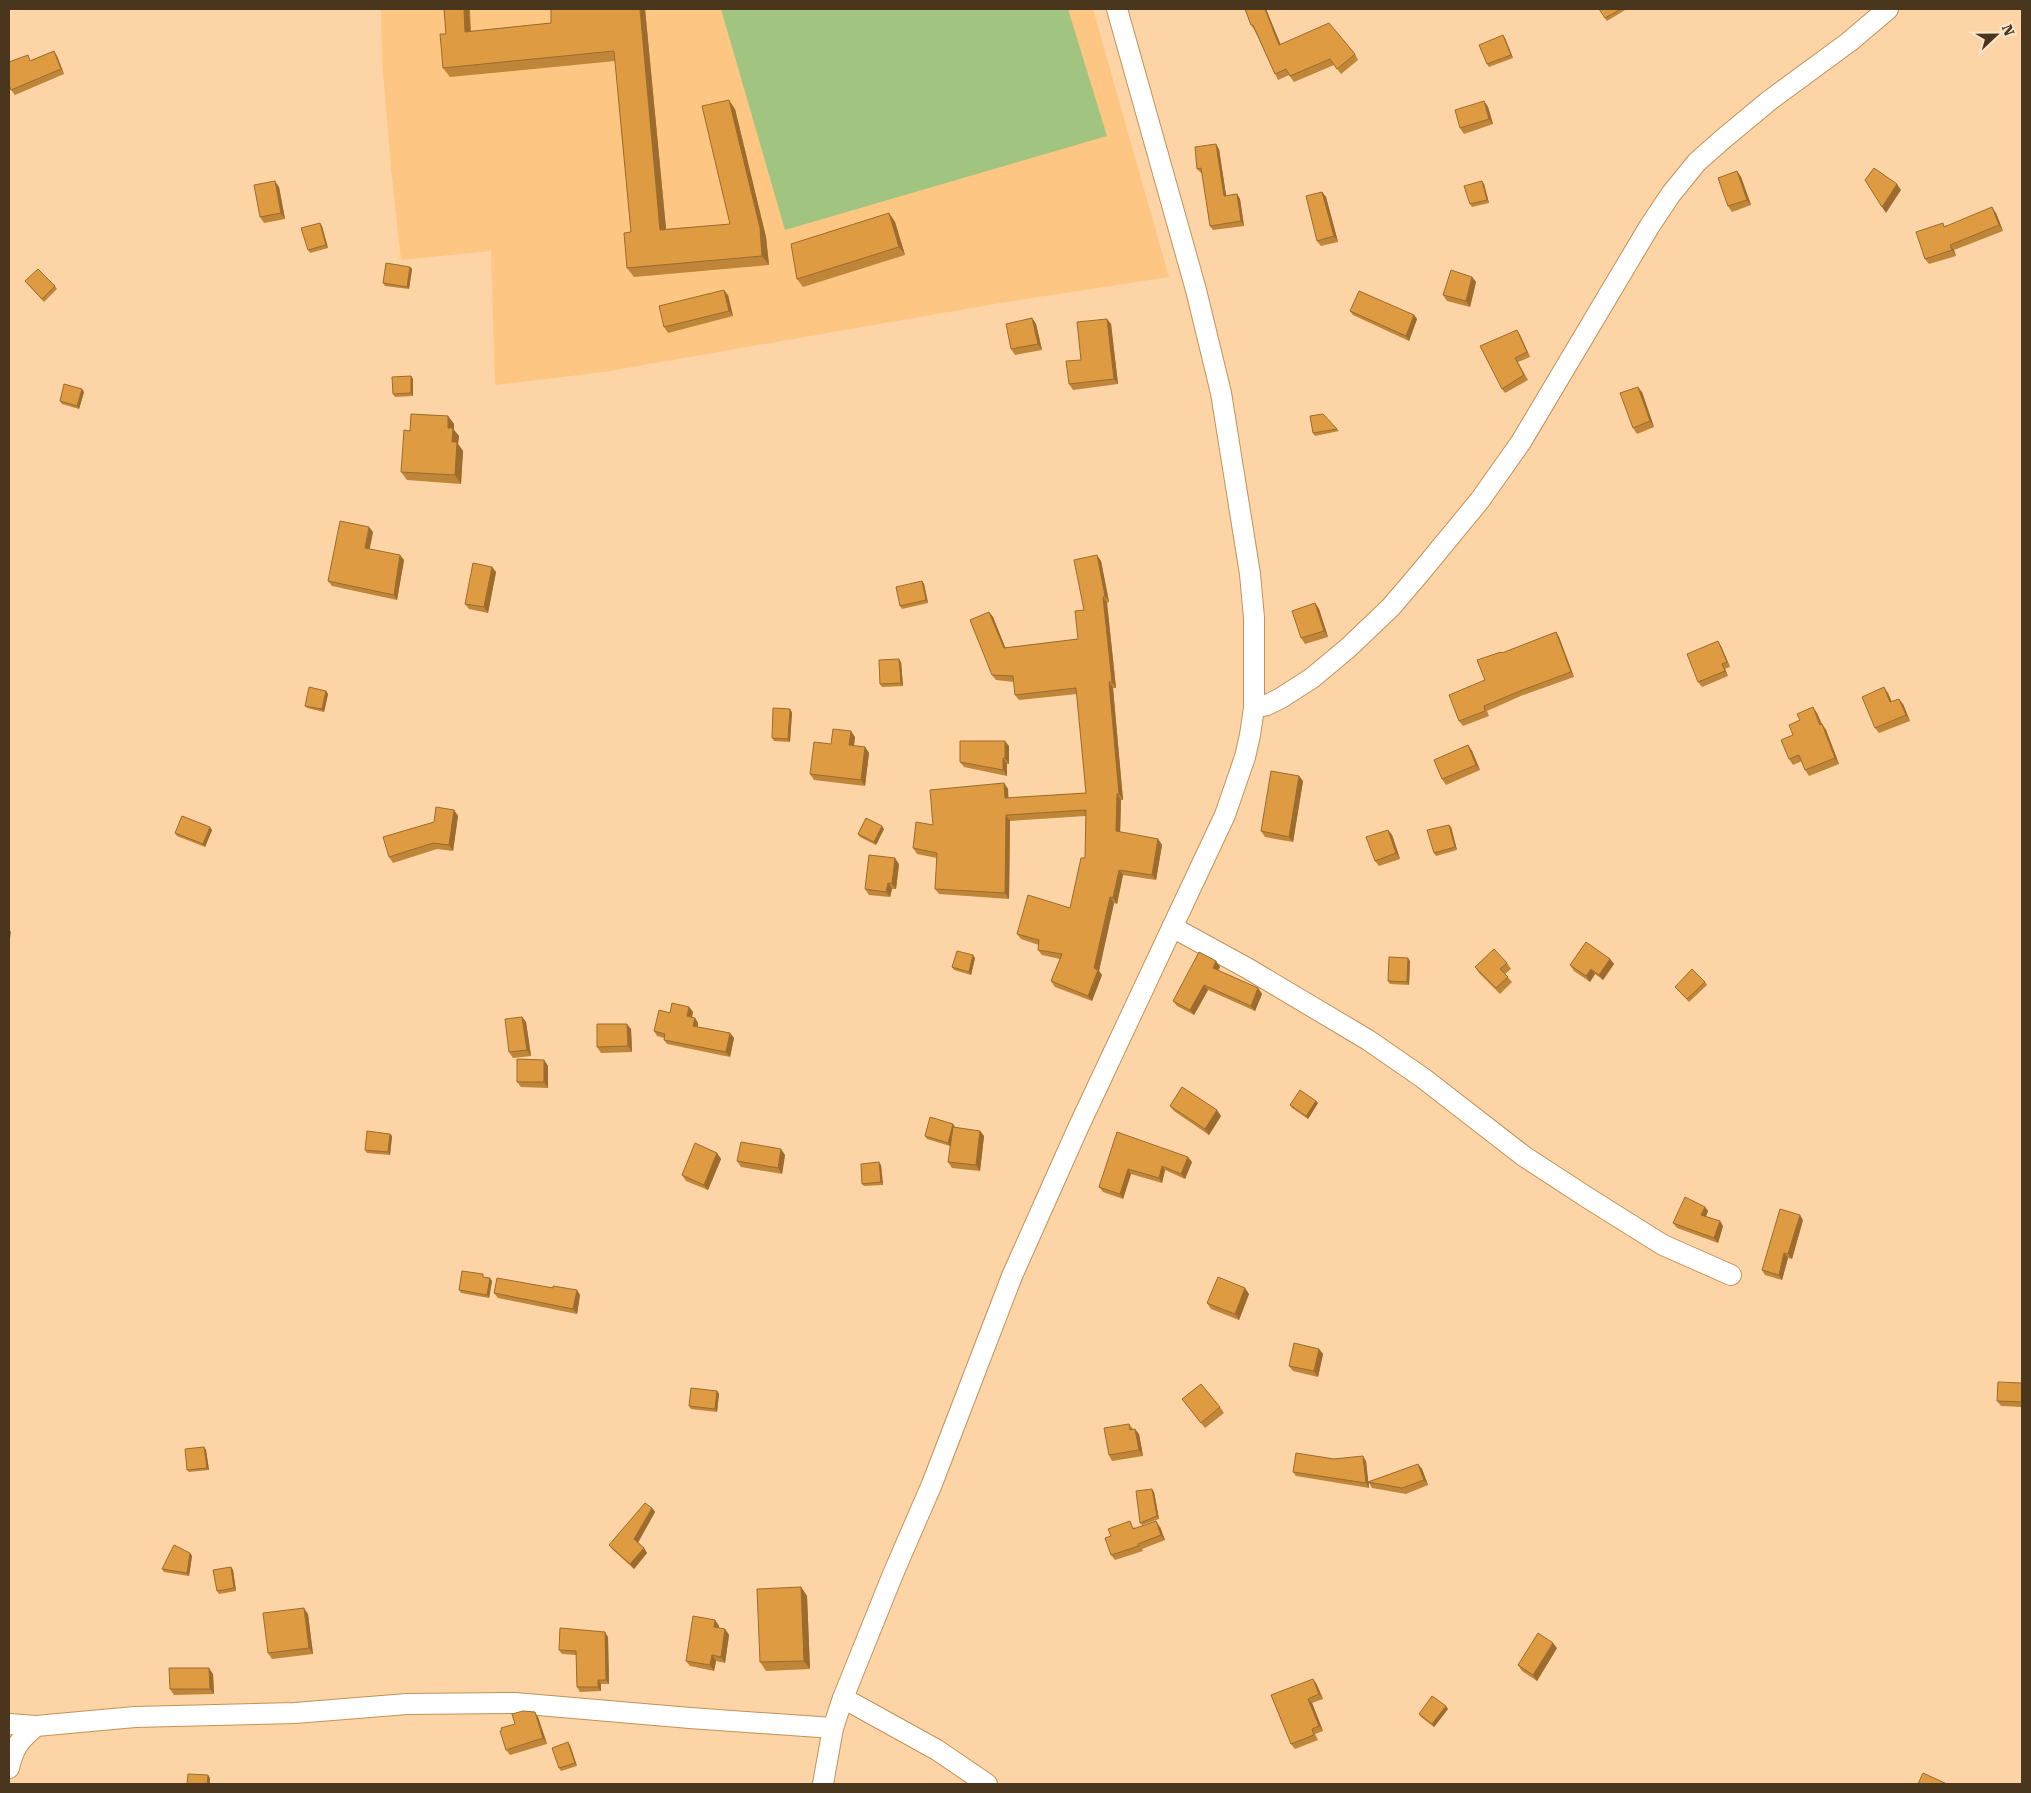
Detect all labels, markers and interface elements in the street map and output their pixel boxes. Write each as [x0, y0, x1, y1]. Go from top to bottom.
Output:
north arrow [1971, 10, 2021, 60]
text: N [1999, 22, 2018, 38]

